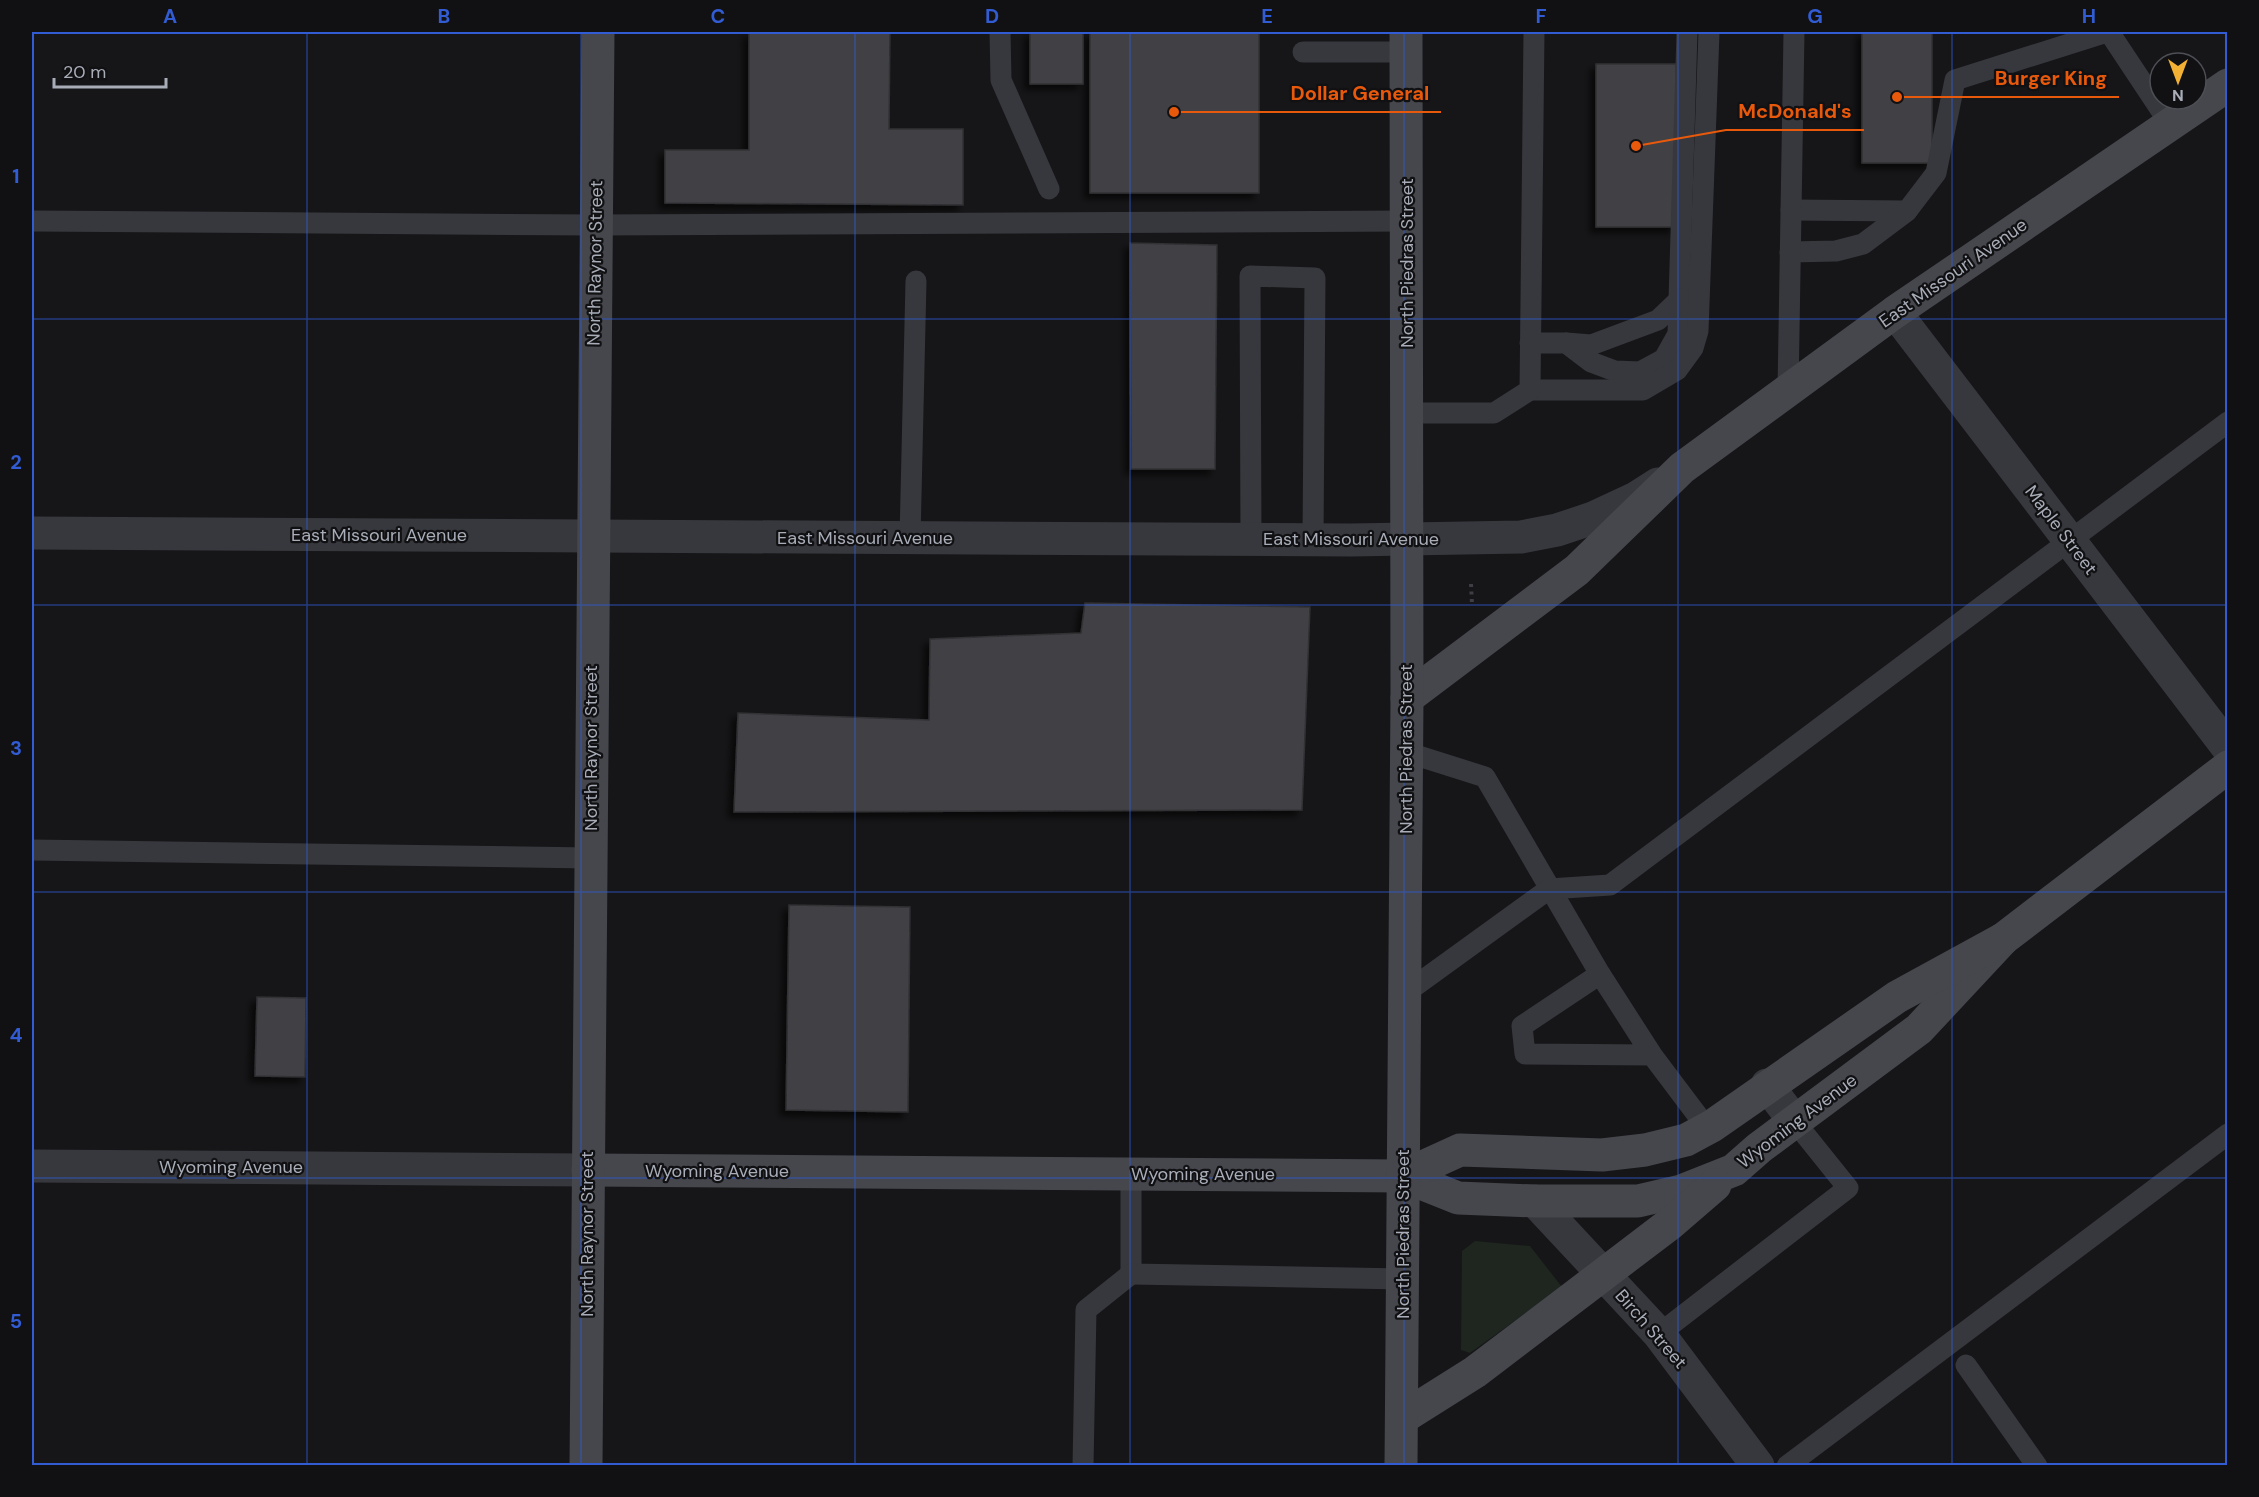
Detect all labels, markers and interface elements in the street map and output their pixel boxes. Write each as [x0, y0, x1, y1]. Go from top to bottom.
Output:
text: A [163, 3, 177, 29]
text: B [438, 3, 450, 29]
text: C [711, 3, 725, 29]
text: D [985, 3, 999, 29]
text: E [1261, 3, 1273, 29]
text: F [1535, 3, 1547, 29]
text: G [1807, 3, 1823, 29]
text: H [2082, 3, 2096, 29]
scale bar [54, 51, 166, 89]
north arrow [2148, 51, 2208, 111]
callout: Burger King [1983, 59, 2119, 97]
text: 20 m [63, 60, 106, 84]
text: Burger King [1995, 65, 2107, 91]
callout: Dollar General [1278, 74, 1441, 112]
text: Dollar General [1291, 80, 1429, 106]
text: N [2172, 85, 2184, 106]
callout: McDonald's [1726, 92, 1864, 130]
text: McDonald's [1738, 98, 1852, 124]
text: 1 [12, 163, 20, 189]
street label: North Piedras Street [1395, 178, 1419, 348]
street label: North Raynor Street [582, 180, 608, 346]
street label: East Missouri Avenue [1874, 213, 2032, 333]
text: 2 [10, 449, 22, 475]
street label: Maple Street [2019, 480, 2103, 580]
street label: East Missouri Avenue [291, 523, 467, 547]
street label: East Missouri Avenue [777, 526, 953, 550]
street label: East Missouri Avenue [1263, 527, 1439, 551]
street label: North Piedras Street [1394, 664, 1418, 834]
street label: North Raynor Street [579, 665, 603, 831]
text: 3 [10, 735, 22, 761]
text: 4 [10, 1022, 23, 1048]
street label: Wyoming Avenue [1732, 1068, 1862, 1174]
street label: North Piedras Street [1391, 1149, 1415, 1319]
street label: North Raynor Street [575, 1151, 599, 1317]
street label: Wyoming Avenue [159, 1155, 303, 1179]
street label: Wyoming Avenue [645, 1159, 789, 1183]
street label: Wyoming Avenue [1131, 1162, 1275, 1186]
street label: Birch Street [1610, 1284, 1692, 1374]
text: 5 [10, 1308, 22, 1334]

